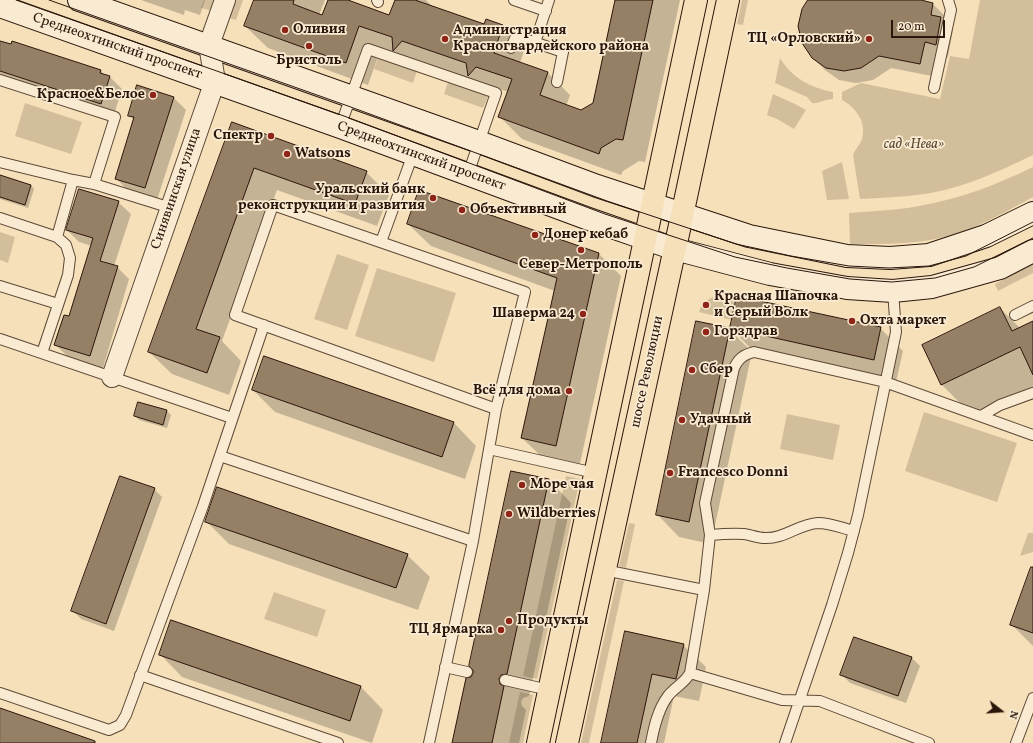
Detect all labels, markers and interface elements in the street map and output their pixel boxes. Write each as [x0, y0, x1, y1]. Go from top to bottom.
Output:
street label: Среднеохтинский проспект [30, 10, 204, 84]
scale bar [893, 12, 947, 38]
text: 20 m [898, 19, 925, 35]
place label: Оливия [293, 22, 346, 38]
place label: Администрация Красногвардейского района [453, 23, 649, 56]
marker: Оливия [280, 25, 290, 35]
place label: ТЦ «Орловский» [747, 31, 861, 47]
marker: Администрация Красногвардейского района [440, 34, 450, 44]
marker: ТЦ «Орловский» [864, 34, 874, 44]
marker: Бристоль [304, 41, 314, 51]
place label: Бристоль [276, 53, 342, 69]
place label: Красное&Белое [37, 87, 145, 103]
marker: Красное&Белое [148, 90, 158, 100]
street label: Среднеохтинский проспект [334, 119, 508, 195]
street label: Синявинская улица [148, 126, 206, 252]
place label: Спектр [213, 128, 263, 144]
marker: Спектр [266, 131, 276, 141]
park label: сад «Нева» [884, 137, 944, 153]
place label: Watsons [295, 146, 351, 162]
marker: Watsons [282, 149, 292, 159]
place label: Уральский банк реконструкции и развития [238, 182, 425, 214]
marker: Уральский банк реконструкции и развития [428, 193, 438, 203]
place label: Объективный [470, 202, 566, 218]
marker: Объективный [457, 205, 467, 215]
place label: Донер кебаб [543, 227, 628, 243]
marker: Донер кебаб [530, 230, 540, 240]
marker: Север-Метрополь [576, 245, 586, 255]
place label: Север-Метрополь [519, 257, 643, 273]
place label: Красная Шапочка и Серый Волк [714, 289, 838, 322]
marker: Красная Шапочка и Серый Волк [701, 300, 711, 310]
place label: Шаверма 24 [492, 306, 575, 322]
marker: Шаверма 24 [578, 309, 588, 319]
place label: Охта маркет [860, 313, 946, 329]
street label: шоссе Революции [628, 314, 668, 430]
marker: Охта маркет [847, 316, 857, 326]
place label: Горздрав [714, 324, 778, 340]
marker: Горздрав [701, 327, 711, 337]
place label: Сбер [700, 362, 733, 378]
marker: Сбер [687, 365, 697, 375]
place label: Всё для дома [473, 383, 561, 399]
marker: Всё для дома [564, 386, 574, 396]
place label: Удачный [690, 412, 752, 428]
marker: Удачный [677, 415, 687, 425]
place label: Francesco Donni [678, 465, 788, 481]
marker: Francesco Donni [665, 468, 675, 478]
place label: Море чая [530, 477, 594, 493]
marker: Море чая [517, 480, 527, 490]
place label: Wildberries [517, 506, 596, 522]
marker: Wildberries [504, 509, 514, 519]
place label: Продукты [517, 613, 589, 629]
marker: Продукты [504, 616, 514, 626]
place label: ТЦ Ярмарка [409, 622, 493, 638]
marker: ТЦ Ярмарка [496, 625, 506, 635]
north arrow [981, 691, 1021, 731]
text: N [1005, 709, 1021, 721]

